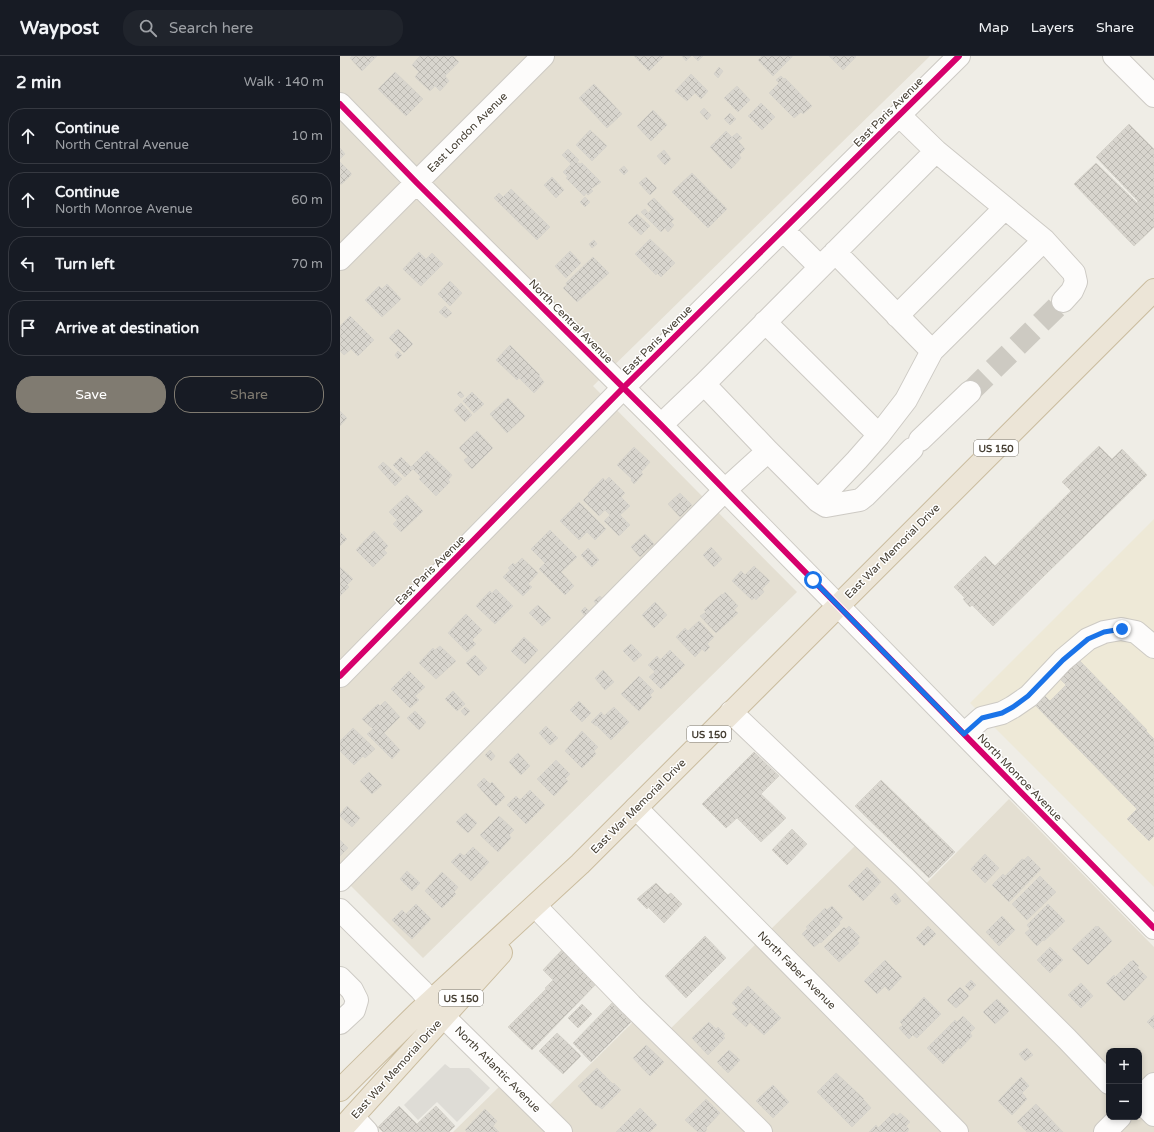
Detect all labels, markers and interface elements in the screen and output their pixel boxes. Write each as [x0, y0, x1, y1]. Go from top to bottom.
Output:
search box [123, 10, 403, 46]
text: Waypost [20, 17, 99, 39]
icon: search [137, 17, 159, 39]
text: Search here [169, 19, 253, 37]
text: Map [979, 19, 1009, 36]
text: Layers [1031, 19, 1074, 36]
text: Share [1096, 19, 1134, 36]
text: 2 min [16, 72, 61, 93]
text: Walk · 140 m [244, 74, 324, 90]
street label: East Paris Avenue [851, 75, 926, 150]
street label: East London Avenue [425, 90, 510, 175]
text: Continue [55, 119, 119, 137]
icon: ahead [17, 125, 39, 147]
text: 10 m [291, 128, 323, 144]
text: North Central Avenue [55, 137, 189, 153]
text: Continue [55, 183, 119, 201]
icon: ahead [17, 189, 39, 211]
text: 60 m [291, 192, 323, 208]
text: North Monroe Avenue [55, 201, 193, 217]
icon: left [17, 253, 39, 275]
text: Turn left [55, 255, 115, 273]
text: 70 m [291, 256, 323, 272]
street label: North Central Avenue [526, 277, 615, 366]
street label: East Paris Avenue [620, 303, 695, 378]
icon: arrive [17, 317, 39, 339]
text: Arrive at destination [55, 319, 199, 337]
button: Save [16, 376, 166, 413]
button: Share [174, 376, 324, 413]
road number: US 150 [974, 440, 1018, 456]
street label: East War Memorial Drive [842, 501, 942, 601]
street label: East Paris Avenue [393, 533, 468, 608]
route start [804, 571, 822, 589]
route end [1113, 620, 1131, 638]
road number: US 150 [687, 726, 731, 742]
street label: North Monroe Avenue [975, 731, 1065, 824]
street label: East War Memorial Drive [588, 756, 688, 856]
street label: North Faber Avenue [755, 929, 838, 1012]
road number: US 150 [439, 990, 483, 1006]
street label: East War Memorial Drive [348, 1017, 444, 1121]
street label: North Atlantic Avenue [452, 1024, 543, 1115]
map controls [1106, 1048, 1142, 1120]
button: + [1106, 1048, 1142, 1084]
button: − [1106, 1084, 1142, 1120]

